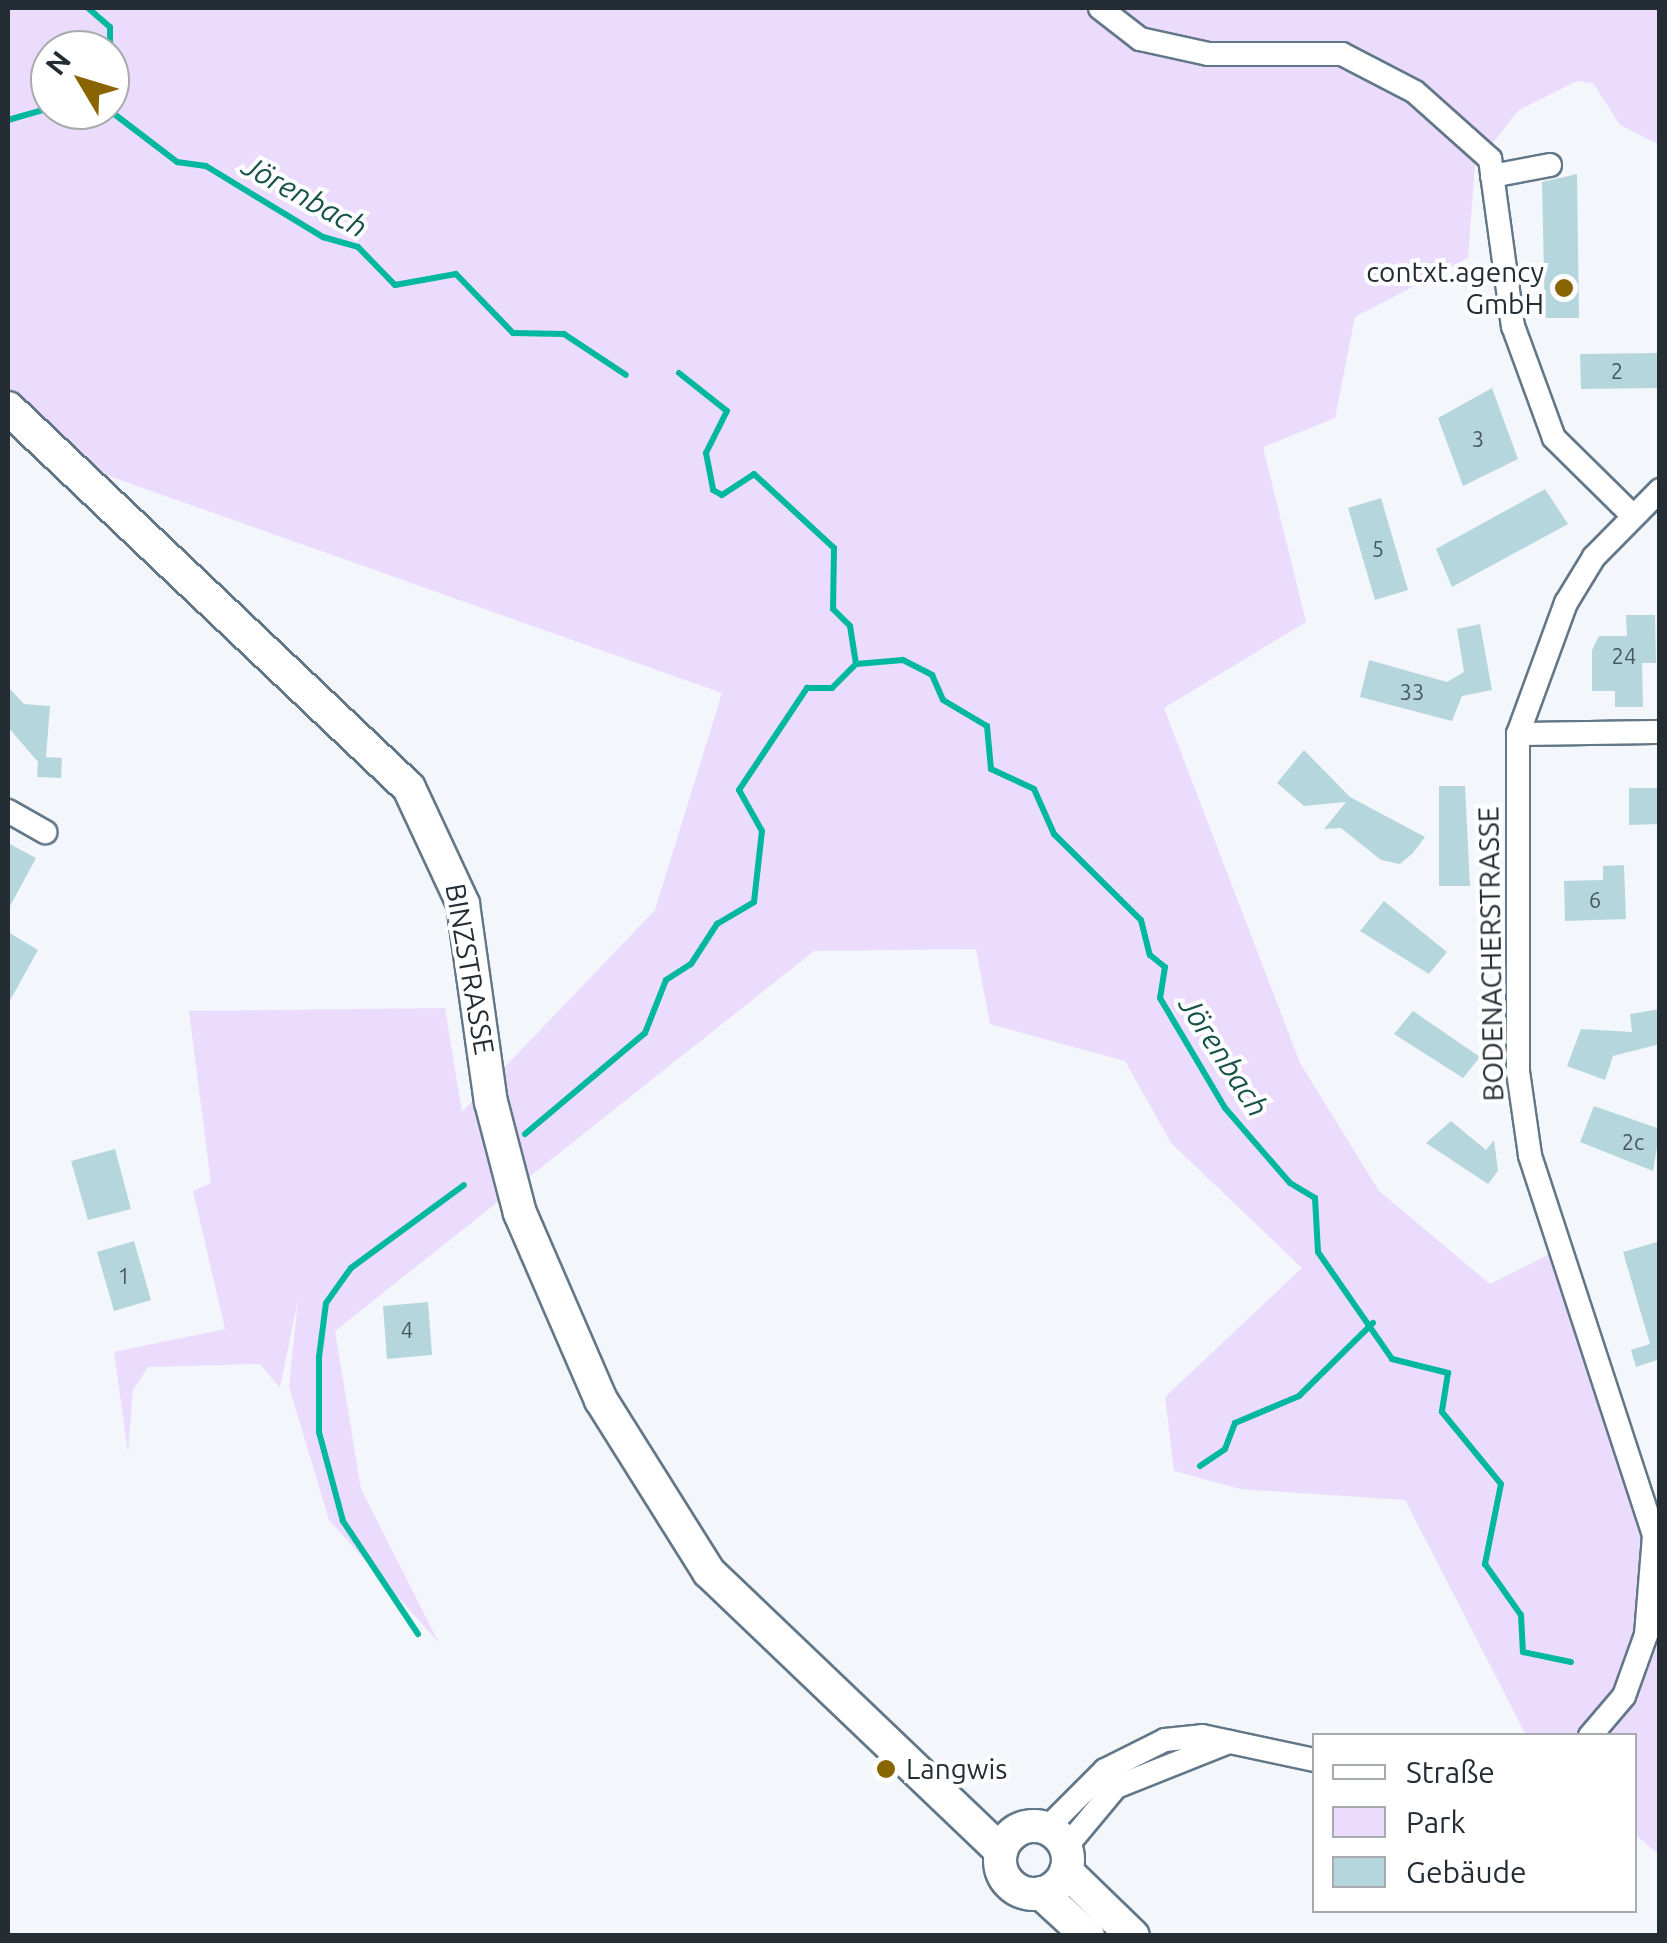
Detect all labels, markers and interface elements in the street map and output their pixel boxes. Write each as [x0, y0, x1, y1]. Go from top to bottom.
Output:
north arrow [30, 30, 130, 130]
text: N [39, 45, 76, 80]
water label: Jörenbach [236, 147, 374, 245]
place label: contxt.agency GmbH [1366, 255, 1544, 321]
marker: contxt.agency GmbH [1553, 277, 1575, 299]
house number: 2 [1611, 358, 1623, 384]
house number: 3 [1472, 426, 1484, 452]
house number: 5 [1372, 536, 1384, 562]
house number: 24 [1612, 643, 1636, 669]
house number: 33 [1400, 679, 1424, 705]
street label: BODENACHERSTRASSE [1472, 806, 1510, 1102]
street label: BINZSTRASSE [438, 881, 502, 1057]
house number: 6 [1589, 887, 1601, 913]
water label: Jörenbach [1172, 989, 1276, 1123]
house number: 2c [1622, 1129, 1644, 1155]
house number: 1 [118, 1263, 130, 1289]
house number: 4 [401, 1317, 413, 1343]
legend [1312, 1733, 1637, 1913]
place label: Langwis [906, 1752, 1007, 1786]
text: Straße [1406, 1755, 1495, 1789]
marker: Langwis [875, 1758, 897, 1780]
text: Park [1406, 1805, 1466, 1839]
text: Gebäude [1406, 1855, 1527, 1889]

